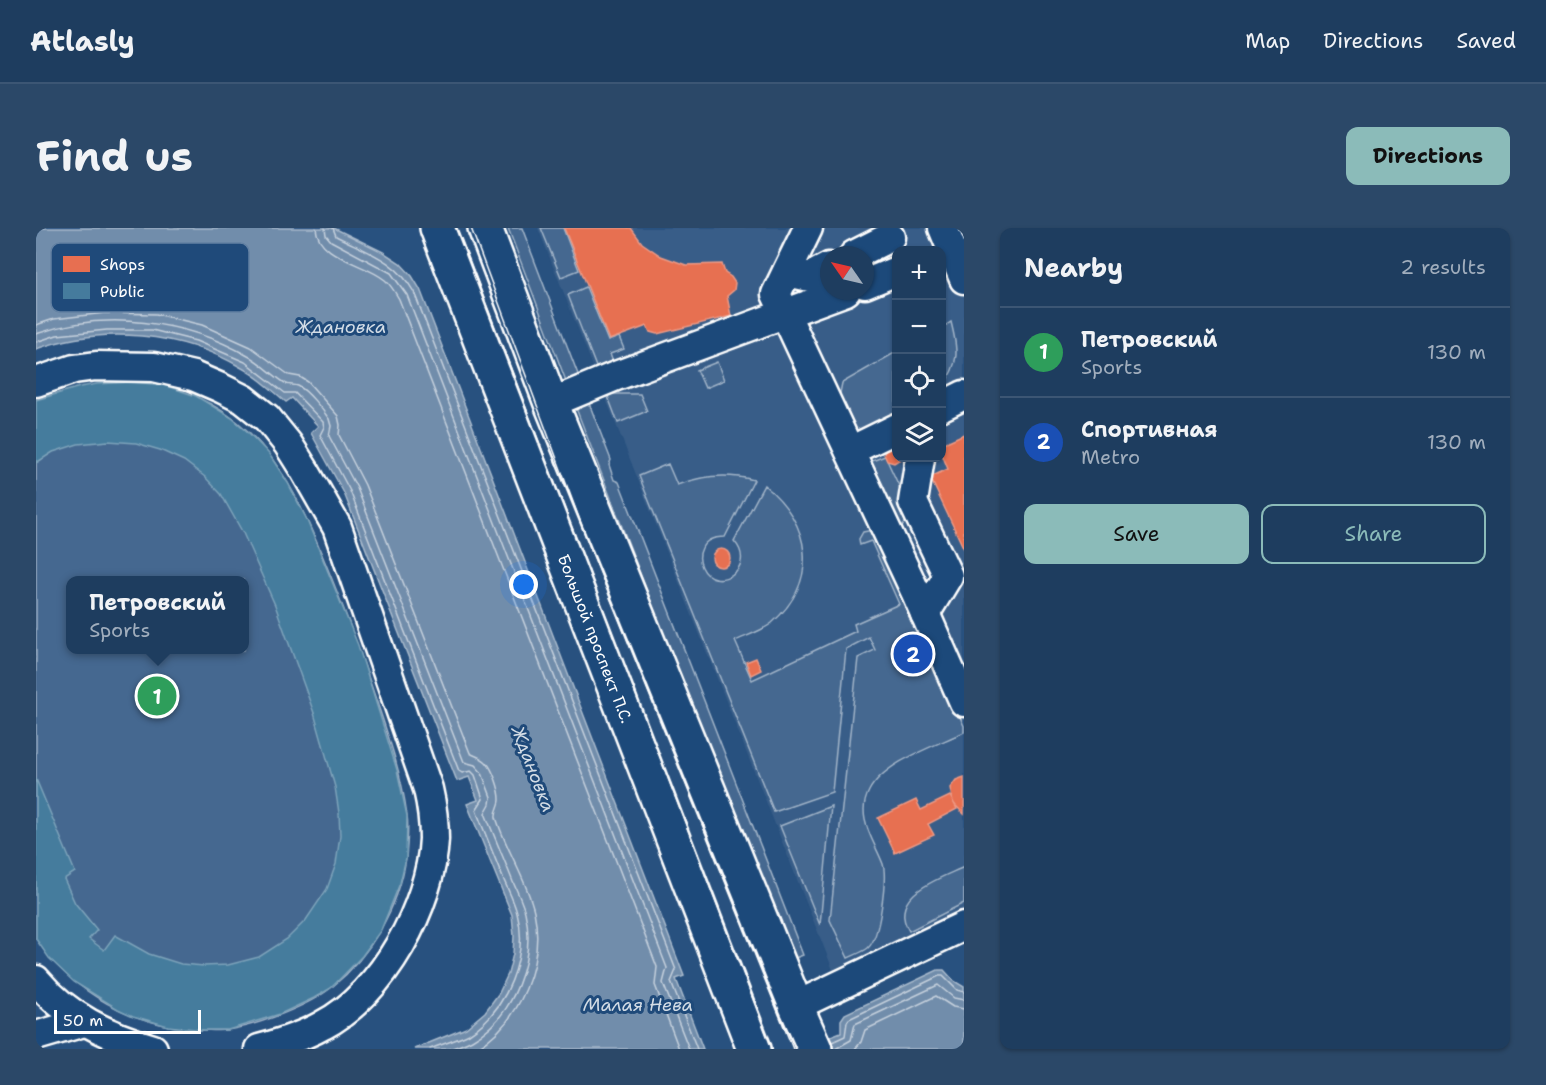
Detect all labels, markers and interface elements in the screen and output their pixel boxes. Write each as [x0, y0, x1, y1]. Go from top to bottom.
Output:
text: Atlasly [30, 22, 135, 60]
text: Map [1245, 27, 1290, 55]
text: Directions [1323, 27, 1423, 55]
text: Saved [1456, 27, 1516, 55]
button: Directions [1346, 127, 1510, 185]
text: Find us [36, 128, 193, 184]
legend [51, 243, 249, 312]
north arrow [820, 246, 874, 300]
map controls [892, 246, 946, 462]
button: + [892, 246, 946, 300]
text: Nearby [1024, 250, 1123, 285]
text: Shops [100, 254, 145, 275]
text: 2 results [1400, 254, 1486, 280]
text: Public [100, 281, 145, 302]
button: − [892, 300, 946, 354]
water label: Ждановка [295, 315, 386, 339]
text: Петровский [1081, 325, 1218, 354]
text: 1 [1039, 339, 1048, 365]
text: 130 m [1427, 339, 1486, 365]
button: locate [892, 354, 946, 408]
text: Sports [1081, 354, 1142, 380]
button: layers [892, 408, 946, 462]
text: Спортивная [1081, 415, 1217, 444]
text: 2 [1037, 429, 1051, 455]
text: 130 m [1427, 429, 1486, 455]
text: Metro [1081, 444, 1140, 470]
button: Save [1024, 504, 1249, 564]
button: Share [1261, 504, 1486, 564]
street label: Большой проспект П.С. [553, 551, 637, 726]
your location [509, 570, 538, 599]
popup [66, 576, 249, 654]
text: Петровский [89, 588, 226, 617]
text: Sports [89, 617, 150, 643]
pin: 2 [894, 632, 932, 676]
pin: 1 [138, 674, 176, 718]
water label: Ждановка [505, 722, 560, 815]
water label: Малая Нева [583, 993, 693, 1017]
scale bar [54, 1007, 201, 1034]
text: 50 m [63, 1010, 103, 1031]

